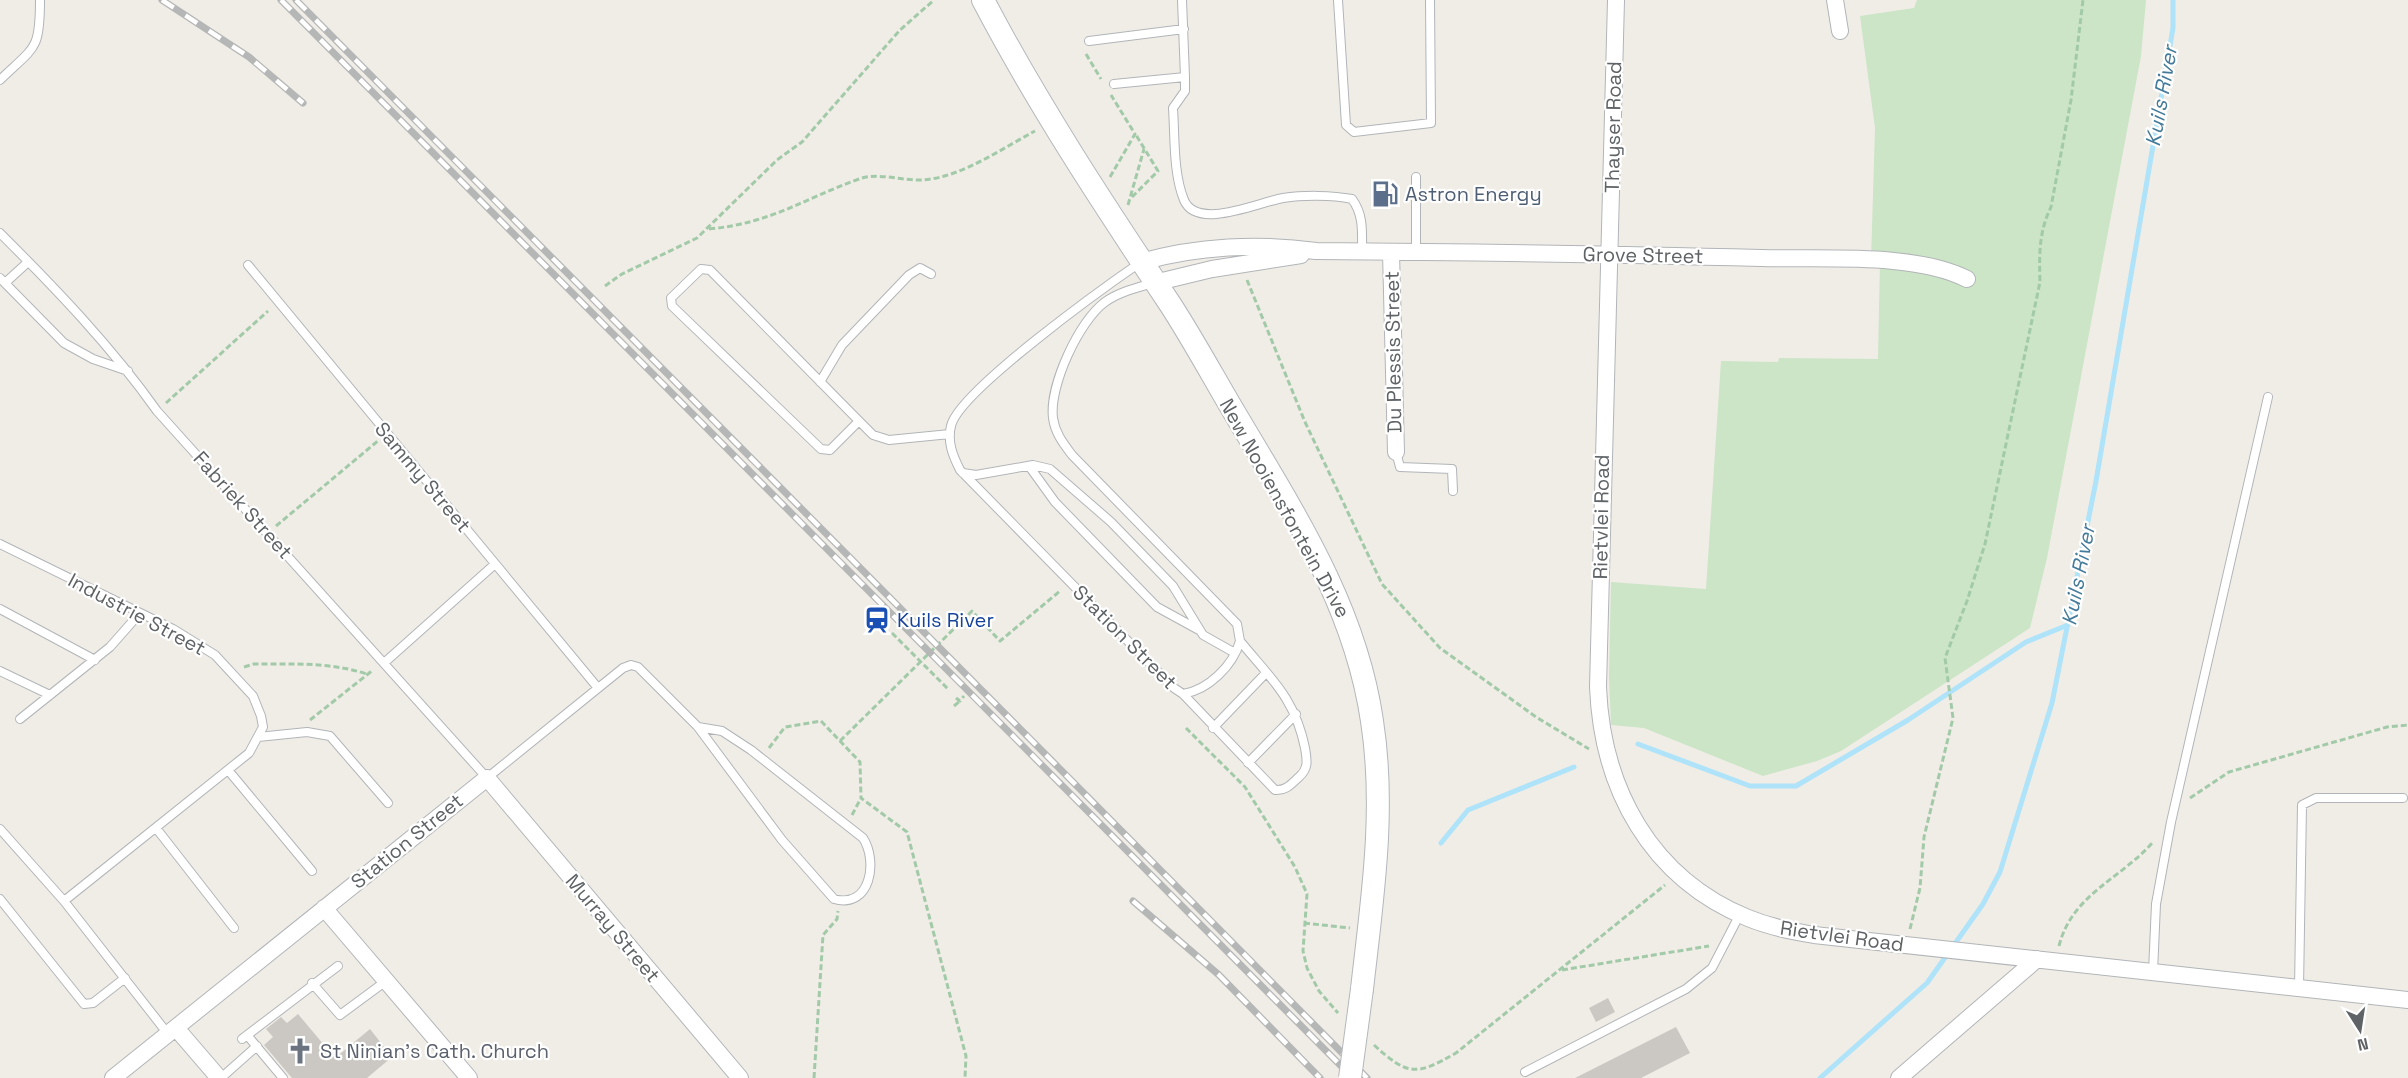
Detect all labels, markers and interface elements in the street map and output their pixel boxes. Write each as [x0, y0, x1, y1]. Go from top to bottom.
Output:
water label: Kuils River [2139, 41, 2183, 149]
street label: Thayser Road [1599, 61, 1627, 193]
fuel station icon: Astron Energy [1370, 179, 1400, 209]
place label: Astron Energy [1405, 181, 1542, 207]
street label: Grove Street [1582, 241, 1704, 269]
street label: Du Plessis Street [1379, 271, 1407, 433]
street label: New Nooiensfontein Drive [1214, 394, 1356, 622]
street label: Sammy Street [369, 416, 477, 538]
street label: Fabriek Street [188, 446, 298, 564]
street label: Rietvlei Road [1587, 454, 1615, 580]
water label: Kuils River [2055, 520, 2101, 628]
street label: Industrie Street [64, 567, 210, 661]
street label: Station Street [1067, 579, 1183, 695]
station icon: Kuils River [862, 605, 892, 635]
place label: Kuils River [897, 607, 994, 633]
street label: Station Street [345, 788, 469, 894]
street label: Murray Street [560, 868, 666, 988]
street label: Rietvlei Road [1778, 914, 1906, 958]
north arrow [2330, 1000, 2390, 1060]
text: N [2356, 1033, 2370, 1056]
church icon: St Ninian's Cath. Church [285, 1036, 315, 1066]
place label: St Ninian's Cath. Church [320, 1038, 549, 1064]

